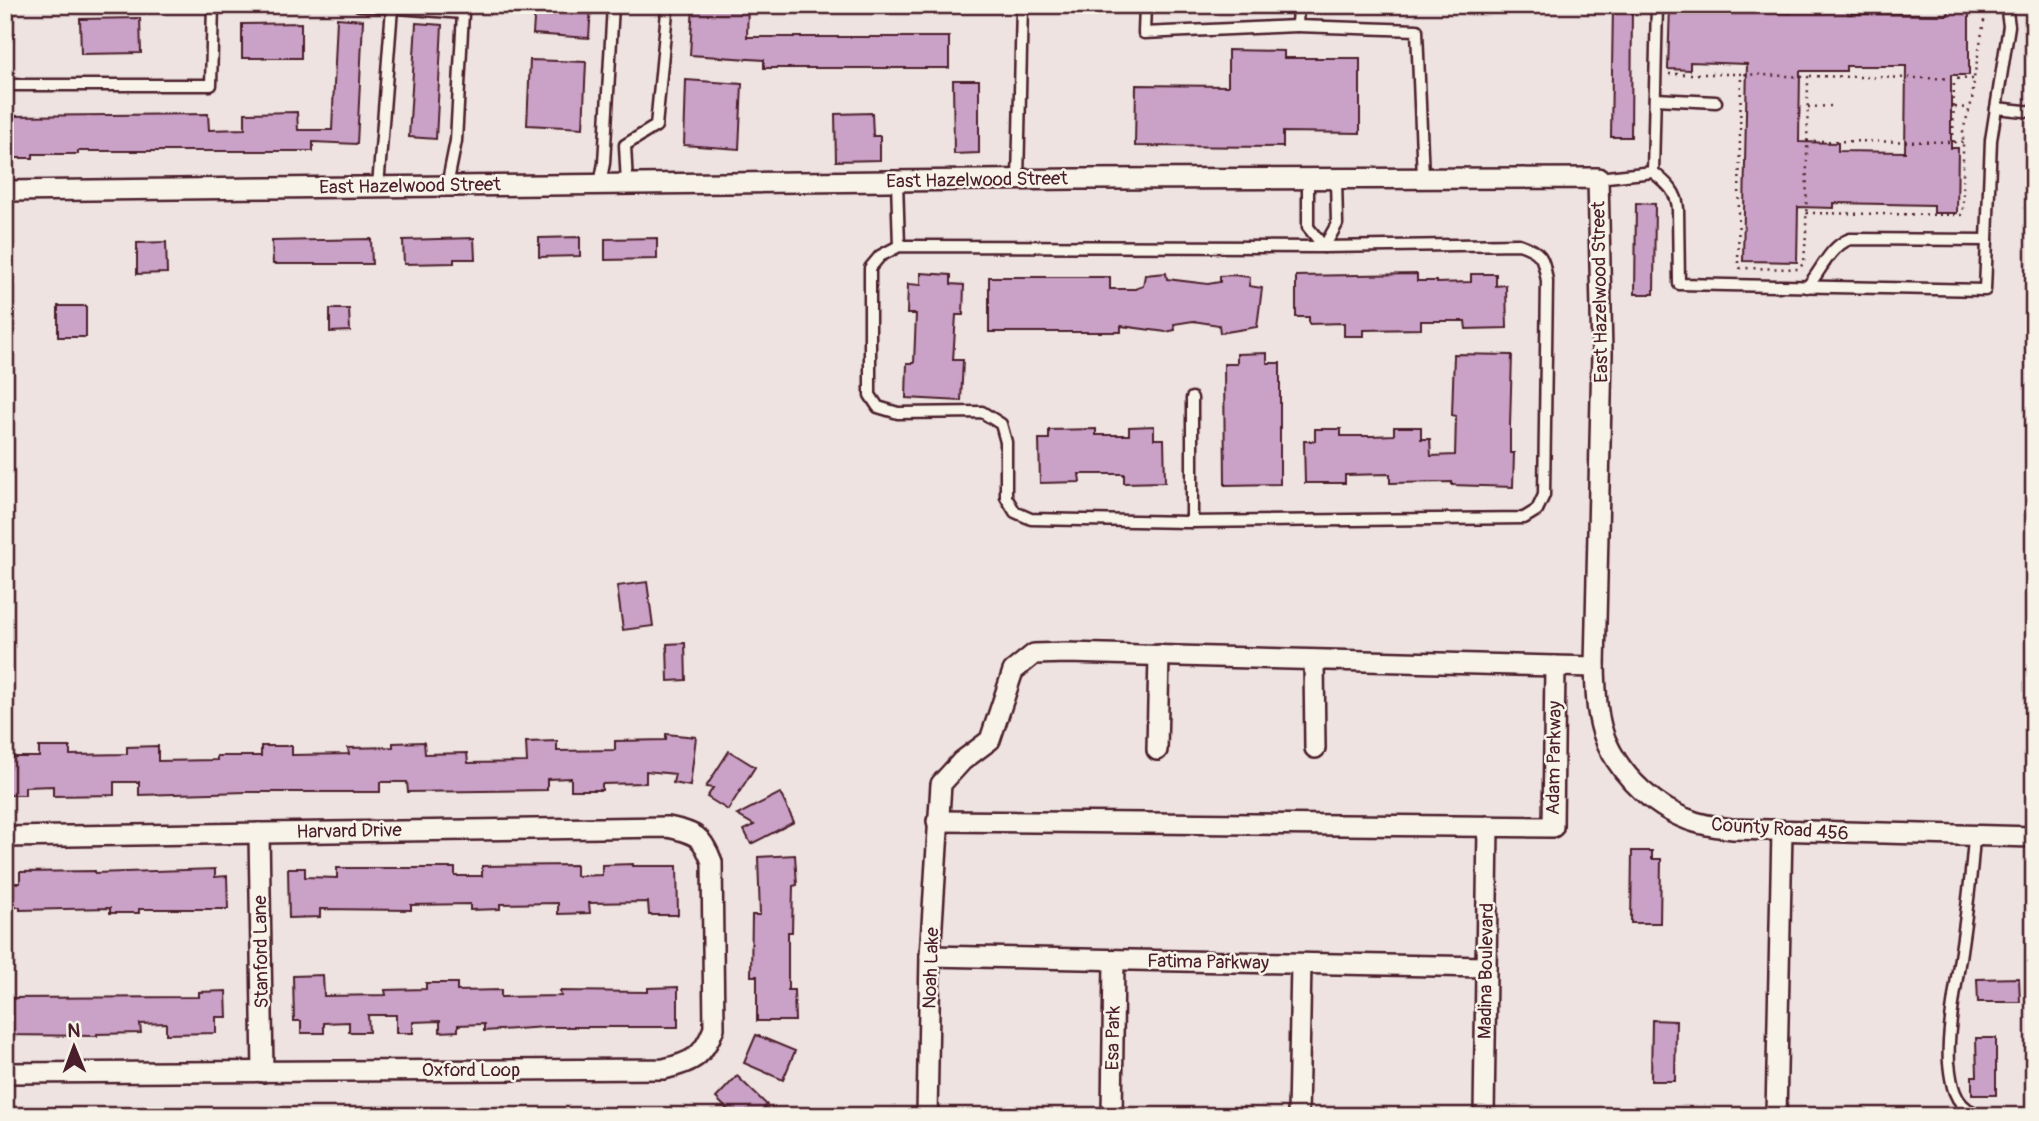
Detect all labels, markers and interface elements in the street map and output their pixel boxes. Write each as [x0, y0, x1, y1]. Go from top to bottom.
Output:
street label: East Hazelwood Street [886, 166, 1068, 194]
street label: East Hazelwood Street [319, 172, 501, 200]
street label: East Hazelwood Street [1586, 201, 1614, 383]
street label: Adam Parkway [1541, 701, 1567, 815]
street label: County Road 456 [1710, 812, 1850, 846]
street label: Harvard Drive [296, 818, 403, 844]
street label: Stanford Lane [248, 894, 274, 1009]
street label: Madina Boulevard [1473, 903, 1499, 1039]
street label: Noah Lake [918, 926, 944, 1009]
street label: Fatima Parkway [1147, 949, 1269, 975]
street label: Esa Park [1100, 1005, 1126, 1071]
north arrow [38, 1012, 108, 1082]
text: N [67, 1019, 80, 1043]
street label: Oxford Loop [422, 1058, 520, 1082]

